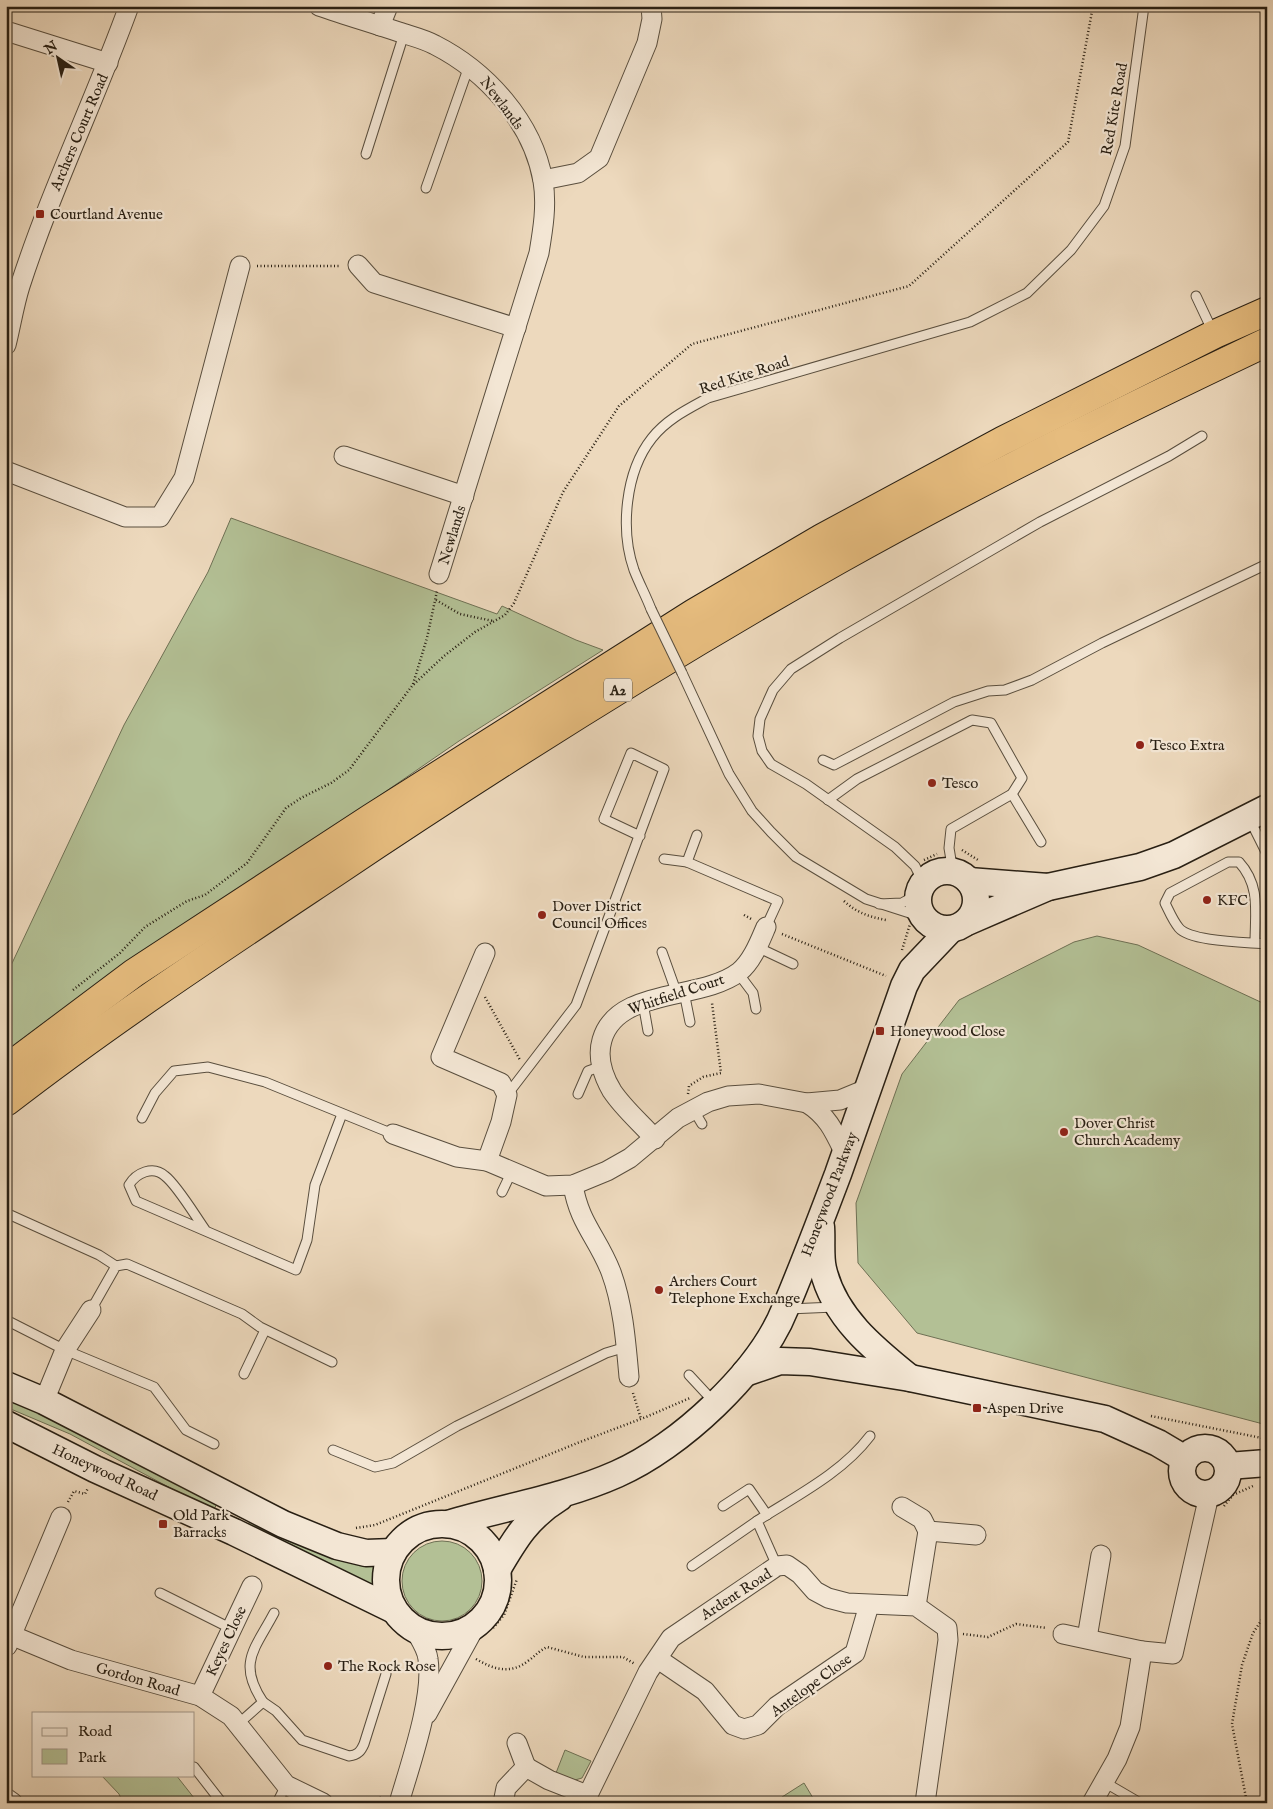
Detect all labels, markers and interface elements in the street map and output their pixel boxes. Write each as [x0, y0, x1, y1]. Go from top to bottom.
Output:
north arrow [32, 32, 82, 82]
text: N [40, 37, 61, 59]
street label: Red Kite Road [1097, 60, 1132, 157]
street label: Archers Court Road [46, 70, 113, 195]
street label: Newlands [476, 73, 528, 133]
place label: Courtland Avenue [50, 205, 163, 224]
marker: Courtland Avenue [34, 208, 46, 220]
street label: Red Kite Road [697, 352, 793, 399]
street label: Newlands [434, 503, 470, 567]
road number: A2 [604, 678, 632, 702]
place label: Tesco Extra [1150, 736, 1225, 755]
marker: Tesco Extra [1134, 739, 1146, 751]
place label: Tesco [942, 774, 978, 793]
marker: Tesco [926, 777, 938, 789]
place label: KFC [1217, 891, 1248, 910]
marker: KFC [1201, 894, 1213, 906]
place label: Dover District Council Offices [552, 897, 647, 933]
marker: Dover District Council Offices [536, 909, 548, 921]
street label: Whitfield Court [626, 970, 727, 1019]
place label: Honeywood Close [890, 1022, 1005, 1041]
marker: Honeywood Close [874, 1025, 886, 1037]
place label: Dover Christ Church Academy [1074, 1114, 1181, 1150]
marker: Dover Christ Church Academy [1058, 1126, 1070, 1138]
street label: Honeywood Parkway [797, 1129, 862, 1259]
place label: Archers Court Telephone Exchange [668, 1272, 800, 1308]
marker: Archers Court Telephone Exchange [653, 1284, 665, 1296]
place label: Aspen Drive [986, 1399, 1064, 1418]
marker: Aspen Drive [971, 1402, 983, 1414]
street label: Honeywood Road [49, 1440, 161, 1506]
place label: Old Park Barracks [173, 1506, 230, 1542]
marker: Old Park Barracks [157, 1518, 169, 1530]
street label: Ardent Road [696, 1564, 776, 1625]
street label: Keyes Close [202, 1603, 251, 1679]
street label: Antelope Close [766, 1650, 856, 1722]
place label: The Rock Rose [338, 1657, 436, 1676]
street label: Gordon Road [94, 1658, 183, 1701]
marker: The Rock Rose [322, 1660, 334, 1672]
legend [32, 1712, 195, 1776]
text: Road [78, 1722, 113, 1741]
text: Park [78, 1748, 108, 1767]

